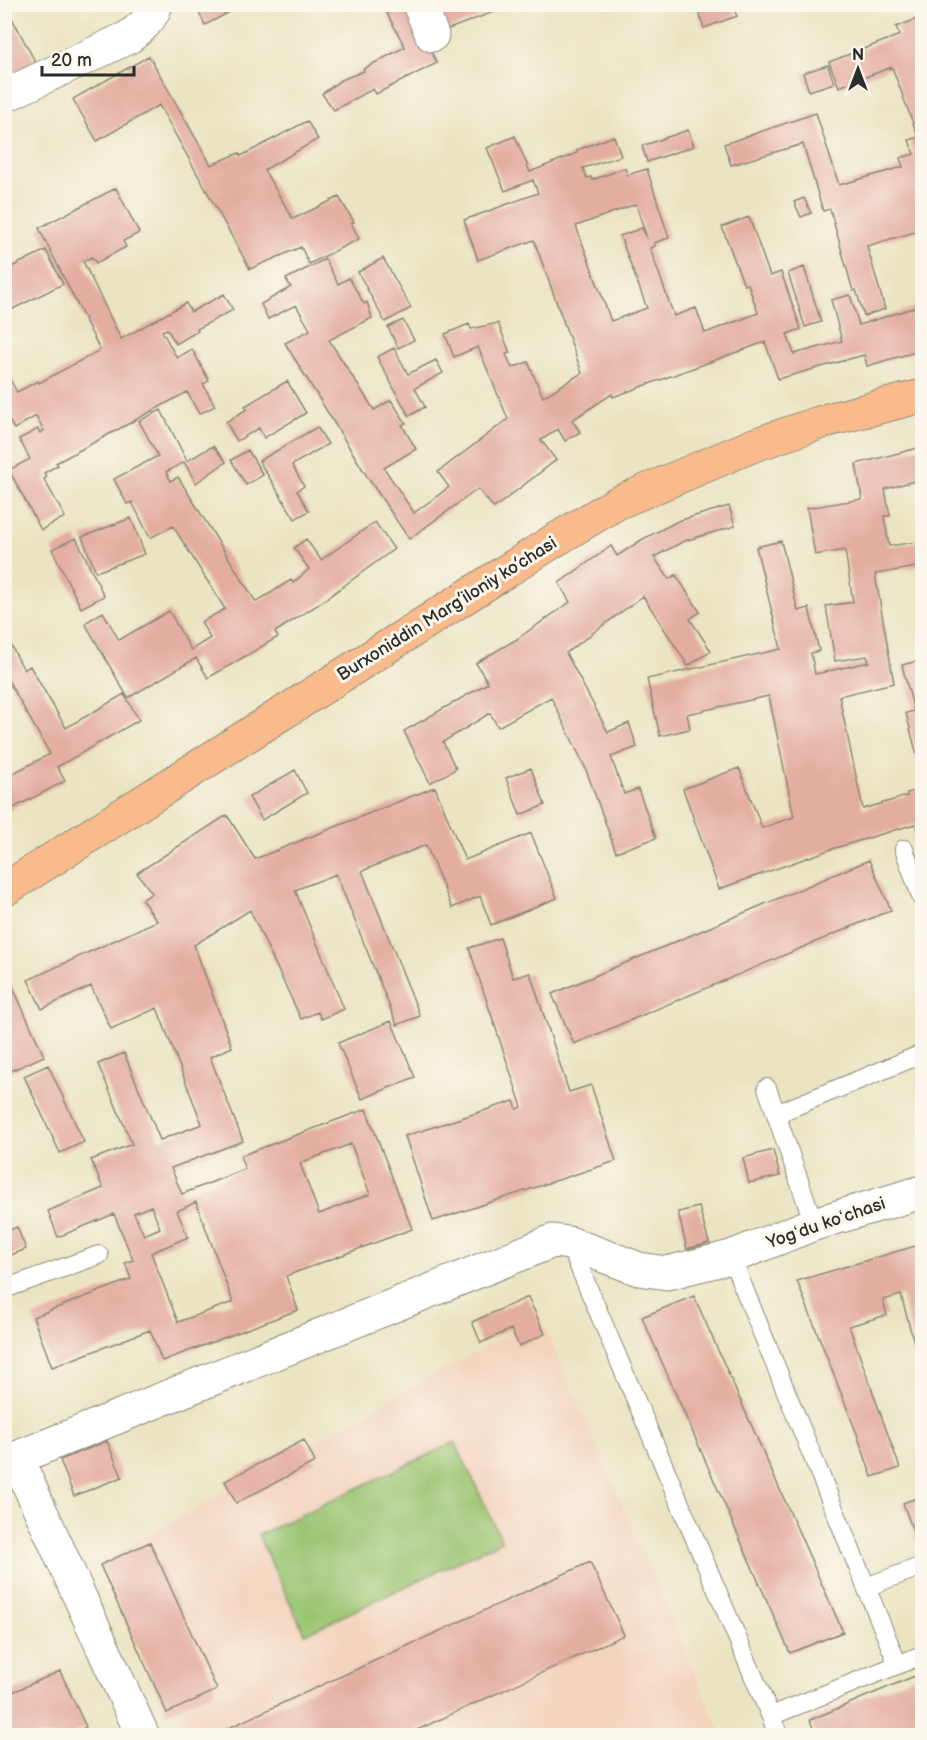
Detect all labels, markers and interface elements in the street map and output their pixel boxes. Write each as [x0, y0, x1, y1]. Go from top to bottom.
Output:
scale bar [42, 39, 134, 77]
north arrow [828, 39, 888, 99]
text: N [852, 46, 864, 65]
text: 20 m [51, 50, 92, 71]
street label: Burxoniddin Marg’iloniy ko’chasi [333, 533, 561, 685]
street label: Yogʻdu koʻchasi [763, 1193, 888, 1253]

